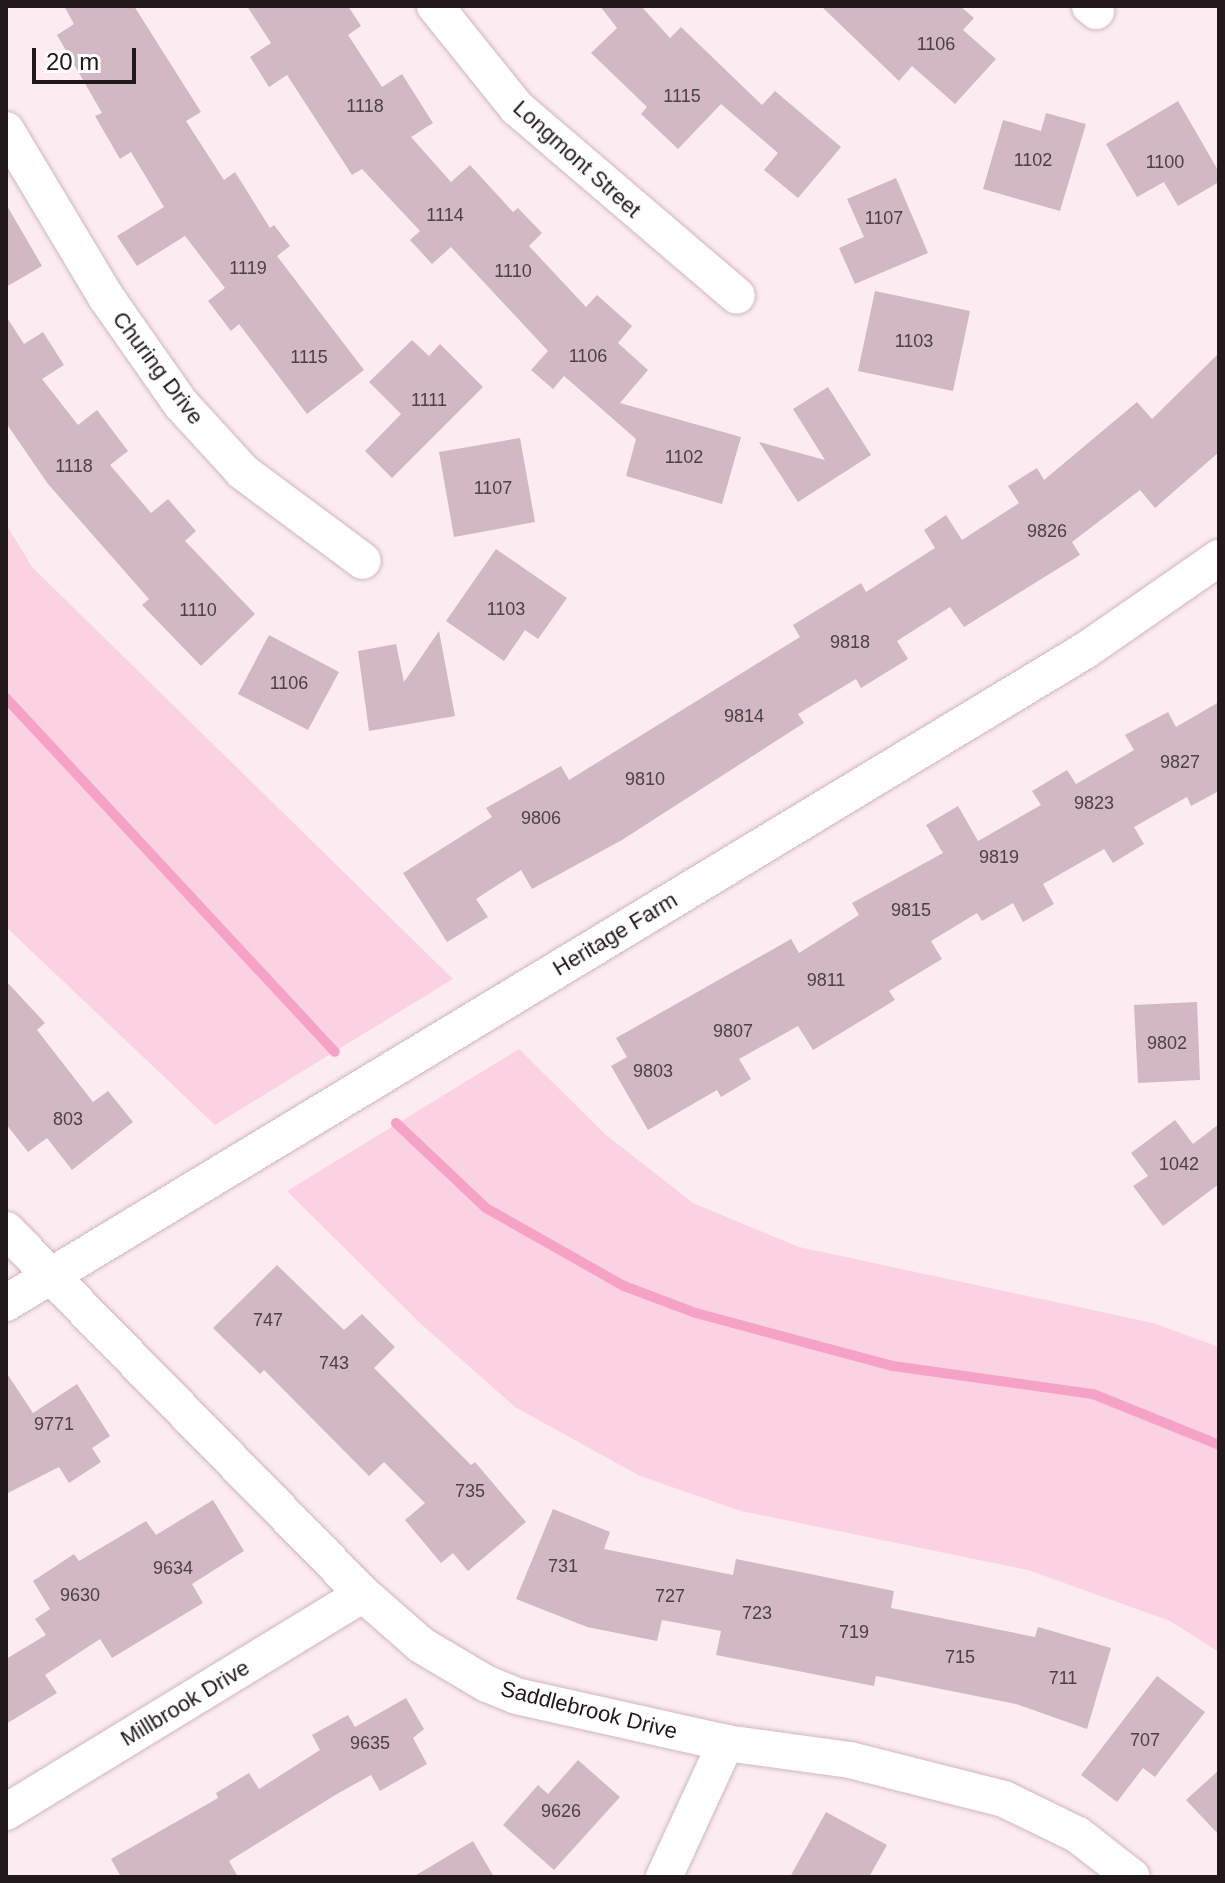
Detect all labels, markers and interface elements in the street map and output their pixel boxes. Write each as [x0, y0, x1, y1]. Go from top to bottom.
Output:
scale bar [36, 32, 140, 82]
house number: 1106 [917, 33, 955, 55]
text: 20 m [46, 48, 99, 75]
house number: 1115 [663, 85, 701, 107]
house number: 1118 [346, 95, 384, 117]
street label: Longmont Street [508, 95, 646, 223]
house number: 1102 [1014, 149, 1052, 171]
house number: 1100 [1146, 151, 1184, 173]
house number: 1114 [426, 204, 464, 226]
house number: 1107 [865, 207, 903, 229]
house number: 1119 [229, 257, 267, 279]
house number: 1110 [494, 260, 532, 282]
street label: Churing Drive [107, 306, 209, 430]
house number: 1103 [895, 330, 933, 352]
house number: 1106 [569, 345, 607, 367]
house number: 1115 [290, 346, 328, 368]
house number: 1111 [411, 389, 447, 411]
house number: 1102 [665, 446, 703, 468]
house number: 1118 [55, 455, 93, 477]
house number: 1107 [474, 477, 512, 499]
house number: 9826 [1027, 520, 1067, 542]
house number: 1103 [487, 598, 525, 620]
house number: 1110 [179, 599, 217, 621]
house number: 9818 [830, 631, 870, 653]
house number: 1106 [270, 672, 308, 694]
house number: 9814 [724, 705, 764, 727]
house number: 9827 [1160, 751, 1200, 773]
house number: 9810 [625, 768, 665, 790]
house number: 9823 [1074, 792, 1114, 814]
house number: 9806 [521, 807, 561, 829]
house number: 9819 [979, 846, 1019, 868]
street label: Heritage Farm [548, 886, 682, 982]
house number: 9815 [891, 899, 931, 921]
house number: 9811 [807, 969, 845, 991]
house number: 9807 [713, 1020, 753, 1042]
house number: 9802 [1147, 1032, 1187, 1054]
house number: 9803 [633, 1060, 673, 1082]
house number: 803 [53, 1108, 83, 1130]
house number: 1042 [1159, 1153, 1199, 1175]
house number: 747 [253, 1309, 283, 1331]
house number: 743 [319, 1352, 349, 1374]
house number: 9771 [34, 1413, 74, 1435]
house number: 735 [455, 1480, 485, 1502]
house number: 731 [548, 1555, 578, 1577]
house number: 9634 [153, 1557, 193, 1579]
house number: 9630 [60, 1584, 100, 1606]
house number: 727 [655, 1585, 685, 1607]
house number: 723 [742, 1602, 772, 1624]
house number: 719 [839, 1621, 869, 1643]
house number: 715 [945, 1646, 975, 1668]
street label: Millbrook Drive [116, 1654, 254, 1752]
house number: 711 [1049, 1667, 1077, 1689]
street label: Saddlebrook Drive [498, 1675, 680, 1745]
house number: 707 [1130, 1729, 1160, 1751]
house number: 9635 [350, 1732, 390, 1754]
house number: 9626 [541, 1800, 581, 1822]

